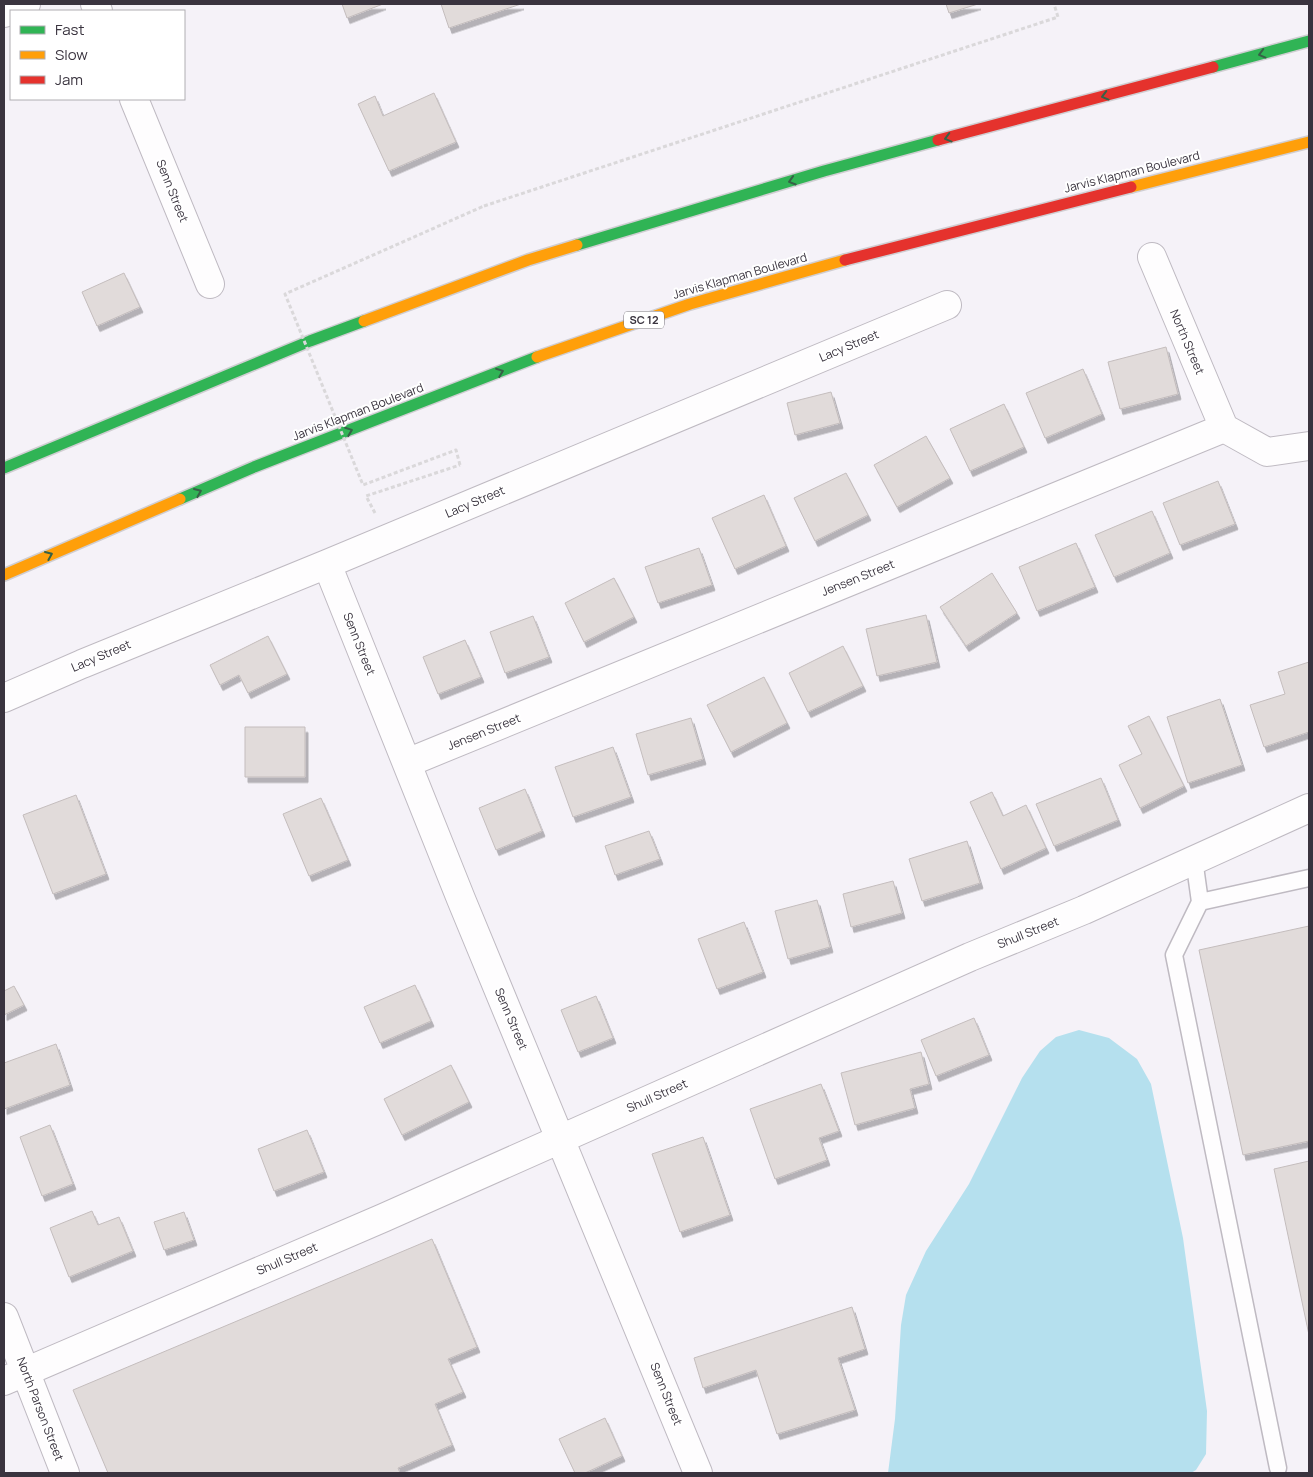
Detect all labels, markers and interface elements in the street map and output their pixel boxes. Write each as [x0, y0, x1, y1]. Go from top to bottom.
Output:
legend [10, 10, 185, 100]
text: Fast [55, 19, 84, 40]
text: Slow [55, 44, 88, 65]
one-way arrow [1259, 48, 1267, 58]
text: Jam [55, 69, 83, 90]
one-way arrow [1102, 90, 1110, 100]
one-way arrow [945, 132, 953, 142]
street label: Jarvis Klapman Boulevard [1062, 146, 1201, 197]
street label: Senn Street [152, 157, 193, 225]
one-way arrow [788, 175, 796, 185]
street label: Jarvis Klapman Boulevard [671, 248, 809, 303]
street label: North Street [1166, 307, 1209, 377]
road number: SC 12 [624, 312, 664, 328]
street label: Lacy Street [816, 325, 881, 366]
one-way arrow [495, 368, 504, 378]
street label: Jarvis Klapman Boulevard [290, 379, 426, 444]
one-way arrow [344, 426, 352, 436]
street label: Lacy Street [442, 481, 507, 522]
one-way arrow [193, 488, 202, 498]
one-way arrow [44, 551, 53, 562]
street label: Jensen Street [819, 555, 897, 600]
street label: Senn Street [339, 610, 380, 678]
street label: Lacy Street [68, 635, 133, 676]
street label: Jensen Street [445, 709, 523, 754]
street label: Shull Street [995, 912, 1061, 953]
street label: Senn Street [491, 985, 532, 1053]
street label: Shull Street [624, 1075, 690, 1117]
street label: Shull Street [254, 1238, 320, 1279]
street label: North Parson Street [13, 1354, 68, 1463]
street label: Senn Street [646, 1360, 687, 1428]

